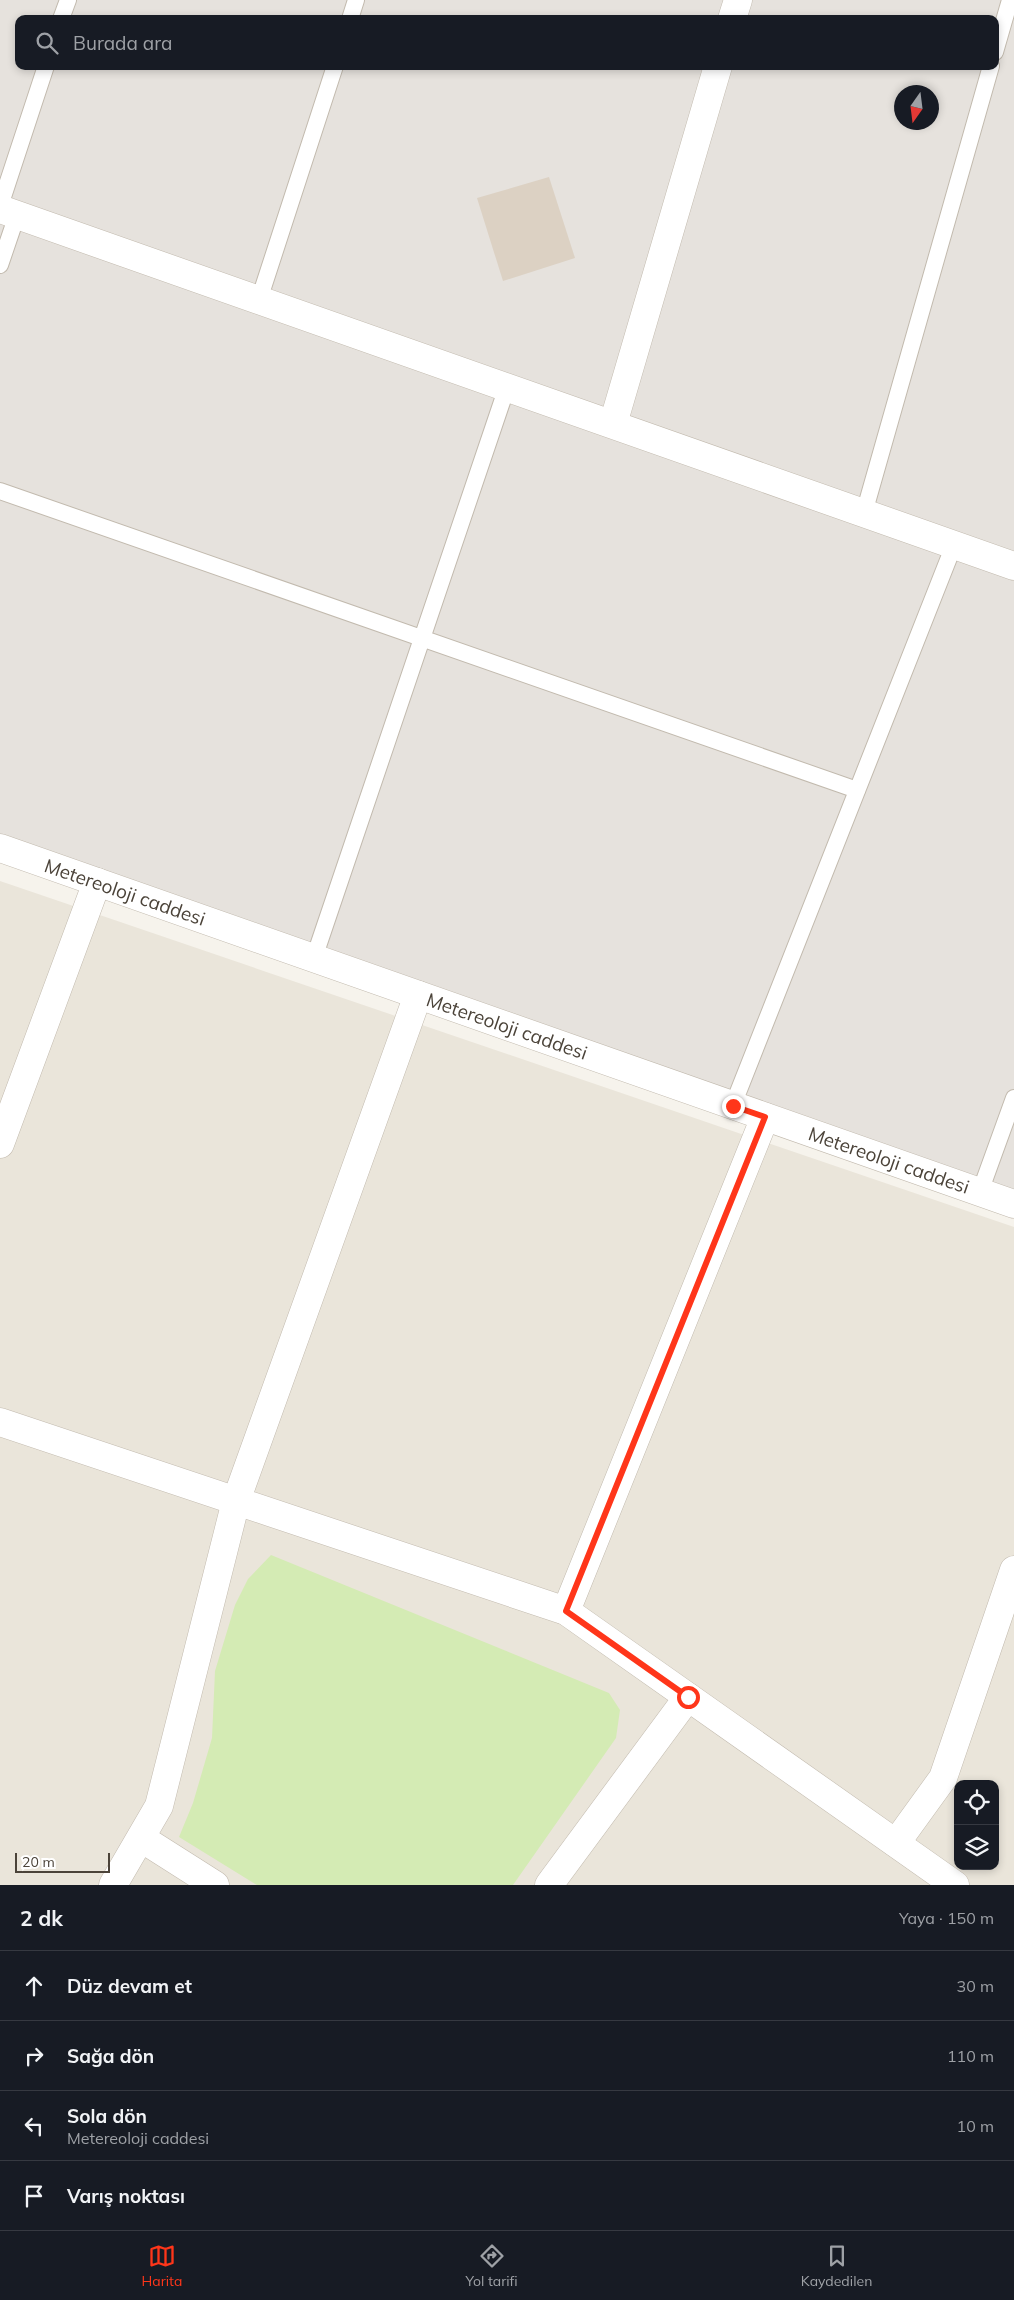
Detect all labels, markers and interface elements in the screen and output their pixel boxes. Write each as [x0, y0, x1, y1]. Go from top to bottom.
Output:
search box [15, 15, 999, 70]
icon: search [33, 29, 61, 57]
text: Burada ara [73, 31, 172, 55]
north arrow [894, 85, 939, 130]
street label: Metereoloji caddesi [41, 853, 209, 931]
street label: Metereoloji caddesi [423, 987, 591, 1065]
route end [722, 1095, 745, 1118]
street label: Metereoloji caddesi [805, 1121, 973, 1199]
route start [677, 1686, 700, 1709]
map controls [954, 1780, 999, 1870]
button: locate [954, 1780, 999, 1825]
button: layers [954, 1825, 999, 1870]
scale bar [15, 1850, 110, 1873]
text: 20 m [22, 1853, 55, 1871]
text: 2 dk [20, 1905, 63, 1931]
text: Yaya · 150 m [899, 1908, 994, 1928]
icon: ahead [20, 1972, 48, 2000]
text: Düz devam et [67, 1974, 192, 1998]
text: 30 m [957, 1976, 994, 1996]
icon: right [20, 2042, 48, 2070]
text: Sağa dön [67, 2044, 154, 2068]
text: 110 m [947, 2046, 994, 2066]
text: Sola dön [67, 2104, 147, 2128]
icon: left [20, 2112, 48, 2140]
text: 10 m [957, 2116, 994, 2136]
text: Metereoloji caddesi [67, 2128, 209, 2148]
icon: arrive [20, 2182, 48, 2210]
text: Varış noktası [67, 2184, 185, 2208]
tab: Harita [142, 2242, 182, 2290]
tab: Yol tarifi [466, 2242, 518, 2290]
tab: Kaydedilen [801, 2242, 872, 2290]

